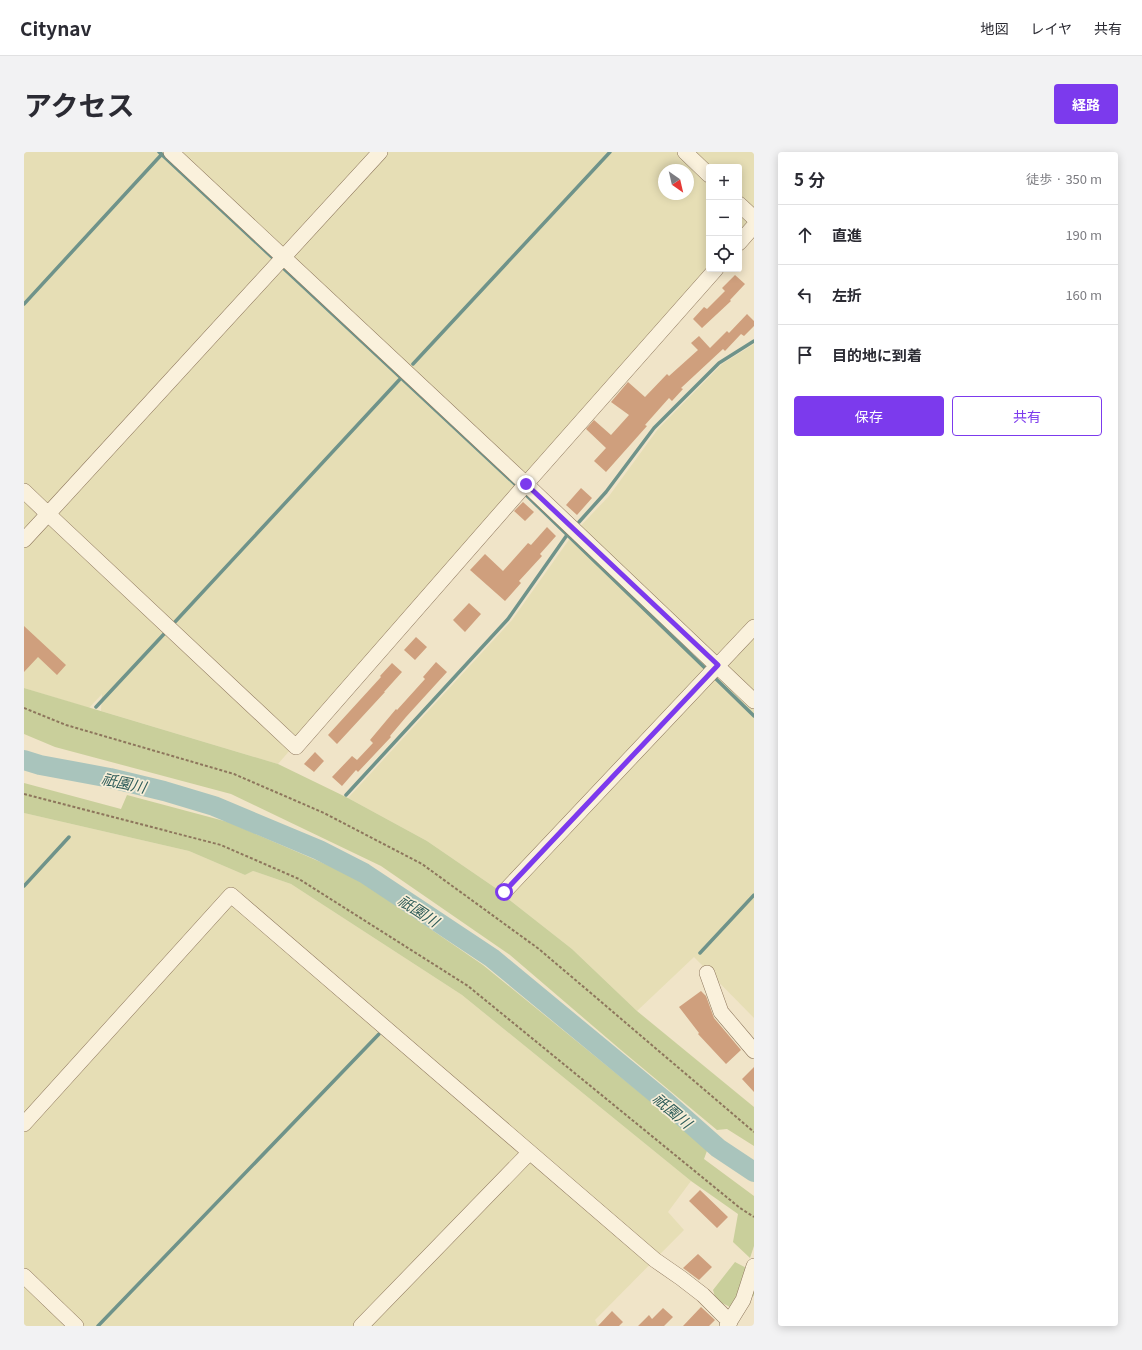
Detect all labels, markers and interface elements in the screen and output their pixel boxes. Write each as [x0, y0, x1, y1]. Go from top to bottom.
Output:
text: Citynav [20, 14, 92, 41]
text: 地図 [980, 18, 1008, 38]
text: レイヤ [1030, 18, 1072, 38]
text: 共有 [1094, 18, 1122, 38]
text: アクセス [24, 84, 135, 124]
button: 経路 [1054, 84, 1118, 124]
north arrow [658, 164, 694, 200]
map controls [706, 164, 742, 272]
button: + [706, 164, 742, 200]
text: 5 分 [794, 166, 825, 191]
text: 徒歩 · 350 m [1026, 169, 1102, 188]
button: − [706, 200, 742, 236]
icon: ahead [794, 224, 816, 246]
text: 直進 [832, 224, 862, 245]
text: 190 m [1065, 225, 1102, 244]
button: locate [706, 236, 742, 272]
icon: left [794, 284, 816, 306]
text: 左折 [832, 284, 862, 305]
text: 160 m [1065, 285, 1102, 304]
icon: arrive [794, 344, 816, 366]
text: 目的地に到着 [832, 344, 922, 365]
button: 保存 [794, 396, 944, 436]
button: 共有 [952, 396, 1102, 436]
route end [517, 475, 535, 493]
water label: 祇園川 [100, 767, 150, 797]
route start [495, 883, 513, 901]
water label: 祇園川 [394, 889, 445, 932]
water label: 祇園川 [649, 1087, 699, 1134]

